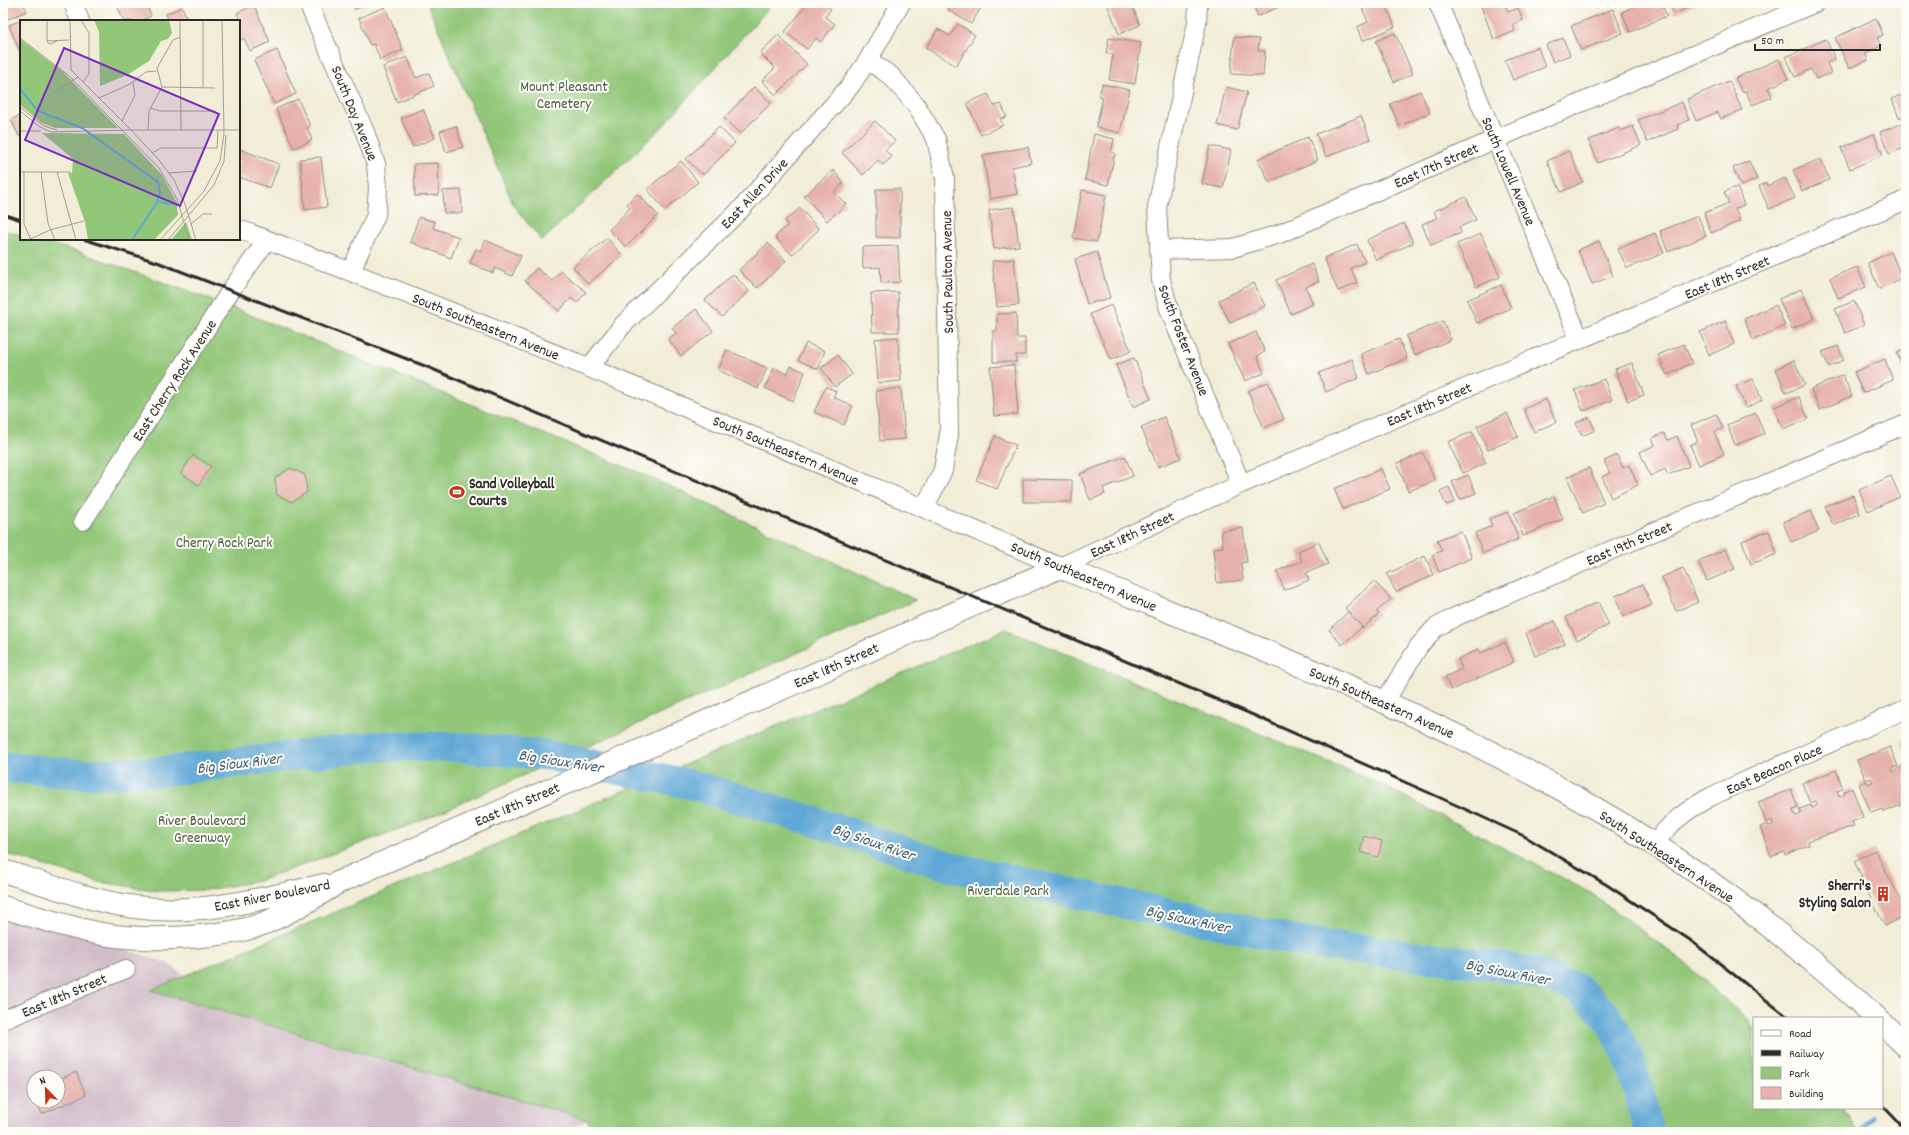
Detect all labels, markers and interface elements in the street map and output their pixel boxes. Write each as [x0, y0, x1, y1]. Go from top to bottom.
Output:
inset map [20, 20, 240, 240]
scale bar [1755, 26, 1880, 52]
text: 50 m [1761, 33, 1784, 50]
street label: South Day Avenue [324, 63, 382, 165]
park label: Mount Pleasant Cemetery [520, 77, 608, 116]
street label: South Lowell Avenue [1474, 114, 1540, 230]
street label: East 17th Street [1391, 138, 1483, 195]
street label: East Allen Drive [717, 154, 795, 235]
street label: South Paulton Avenue [937, 210, 961, 334]
street label: East 18th Street [1682, 251, 1774, 307]
street label: South Foster Avenue [1151, 282, 1214, 400]
street label: South Southeastern Avenue [408, 288, 562, 368]
street label: East Cherry Rock Avenue [128, 316, 224, 446]
street label: East 18th Street [1384, 378, 1476, 434]
street label: South Southeastern Avenue [709, 411, 862, 493]
place label: Sand Volleyball Courts [469, 474, 555, 513]
sports icon: Sand Volleyball Courts [448, 483, 466, 501]
street label: East 18th Street [1087, 506, 1179, 565]
street label: East 19th Street [1583, 517, 1677, 573]
park label: Cherry Rock Park [176, 533, 272, 555]
street label: South Southeastern Avenue [1007, 537, 1160, 619]
street label: East 18th Street [791, 638, 883, 695]
street label: South Southeastern Avenue [1305, 662, 1458, 746]
street label: East Beacon Place [1723, 740, 1827, 802]
water label: Big Sioux River [517, 744, 606, 781]
water label: Big Sioux River [196, 748, 285, 781]
street label: East 18th Street [472, 778, 564, 834]
street label: South Southeastern Avenue [1594, 806, 1738, 910]
park label: River Boulevard Greenway [158, 811, 246, 850]
water label: Big Sioux River [829, 819, 919, 869]
street label: East River Boulevard [213, 875, 332, 919]
place label: Sherri's Styling Salon [1799, 876, 1871, 915]
park label: Riverdale Park [967, 881, 1049, 903]
building icon: Sherri's Styling Salon [1874, 885, 1892, 903]
water label: Big Sioux River [1143, 900, 1234, 941]
water label: Big Sioux River [1464, 954, 1554, 993]
street label: East 18th Street [19, 969, 111, 1025]
legend [1753, 1017, 1883, 1109]
text: Road [1789, 1026, 1811, 1043]
text: Railway [1789, 1046, 1825, 1063]
text: Park [1789, 1066, 1810, 1083]
north arrow [26, 1069, 66, 1109]
text: N [37, 1073, 49, 1090]
text: Building [1789, 1086, 1824, 1103]

